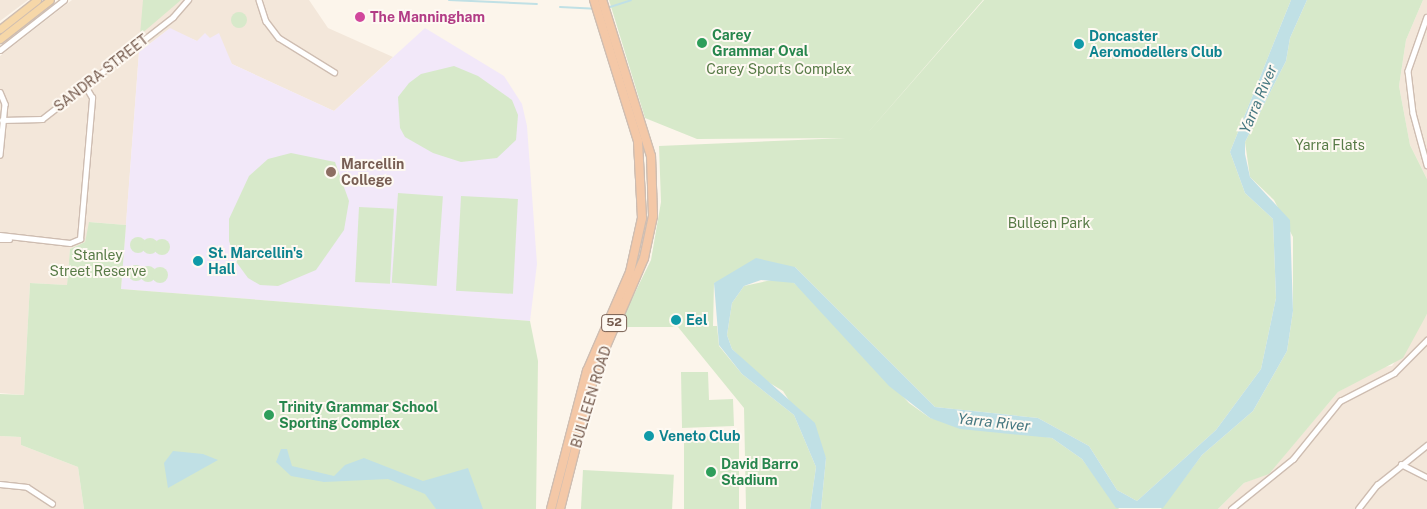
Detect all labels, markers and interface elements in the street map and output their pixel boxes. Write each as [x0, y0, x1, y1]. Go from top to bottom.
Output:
place label: The Manningham [370, 9, 485, 25]
marker: The Manningham [354, 11, 366, 23]
place label: Carey Grammar Oval [712, 27, 808, 59]
place label: Doncaster Aeromodellers Club [1089, 28, 1222, 60]
street label: SANDRA STREET [50, 31, 152, 115]
marker: Carey Grammar Oval [696, 37, 708, 49]
marker: Doncaster Aeromodellers Club [1073, 38, 1085, 50]
park label: Carey Sports Complex [706, 61, 852, 77]
water label: Yarra River [1236, 62, 1280, 136]
park label: Yarra Flats [1295, 137, 1365, 153]
place label: Marcellin College [341, 156, 404, 188]
marker: Marcellin College [325, 166, 337, 178]
park label: Bulleen Park [1008, 215, 1090, 231]
place label: St. Marcellin's Hall [208, 245, 303, 278]
park label: Stanley Street Reserve [50, 247, 146, 280]
marker: St. Marcellin's Hall [192, 255, 204, 267]
place label: Eel [686, 312, 708, 328]
road number: 52 [600, 314, 628, 332]
marker: Eel [670, 314, 682, 326]
street label: BULLEEN ROAD [568, 344, 614, 450]
place label: Trinity Grammar School Sporting Complex [279, 399, 438, 432]
marker: Trinity Grammar School Sporting Complex [263, 409, 275, 421]
water label: Yarra River [957, 409, 1031, 435]
place label: Veneto Club [659, 428, 741, 444]
marker: Veneto Club [643, 430, 655, 442]
place label: David Barro Stadium [721, 456, 799, 488]
marker: David Barro Stadium [705, 466, 717, 478]

